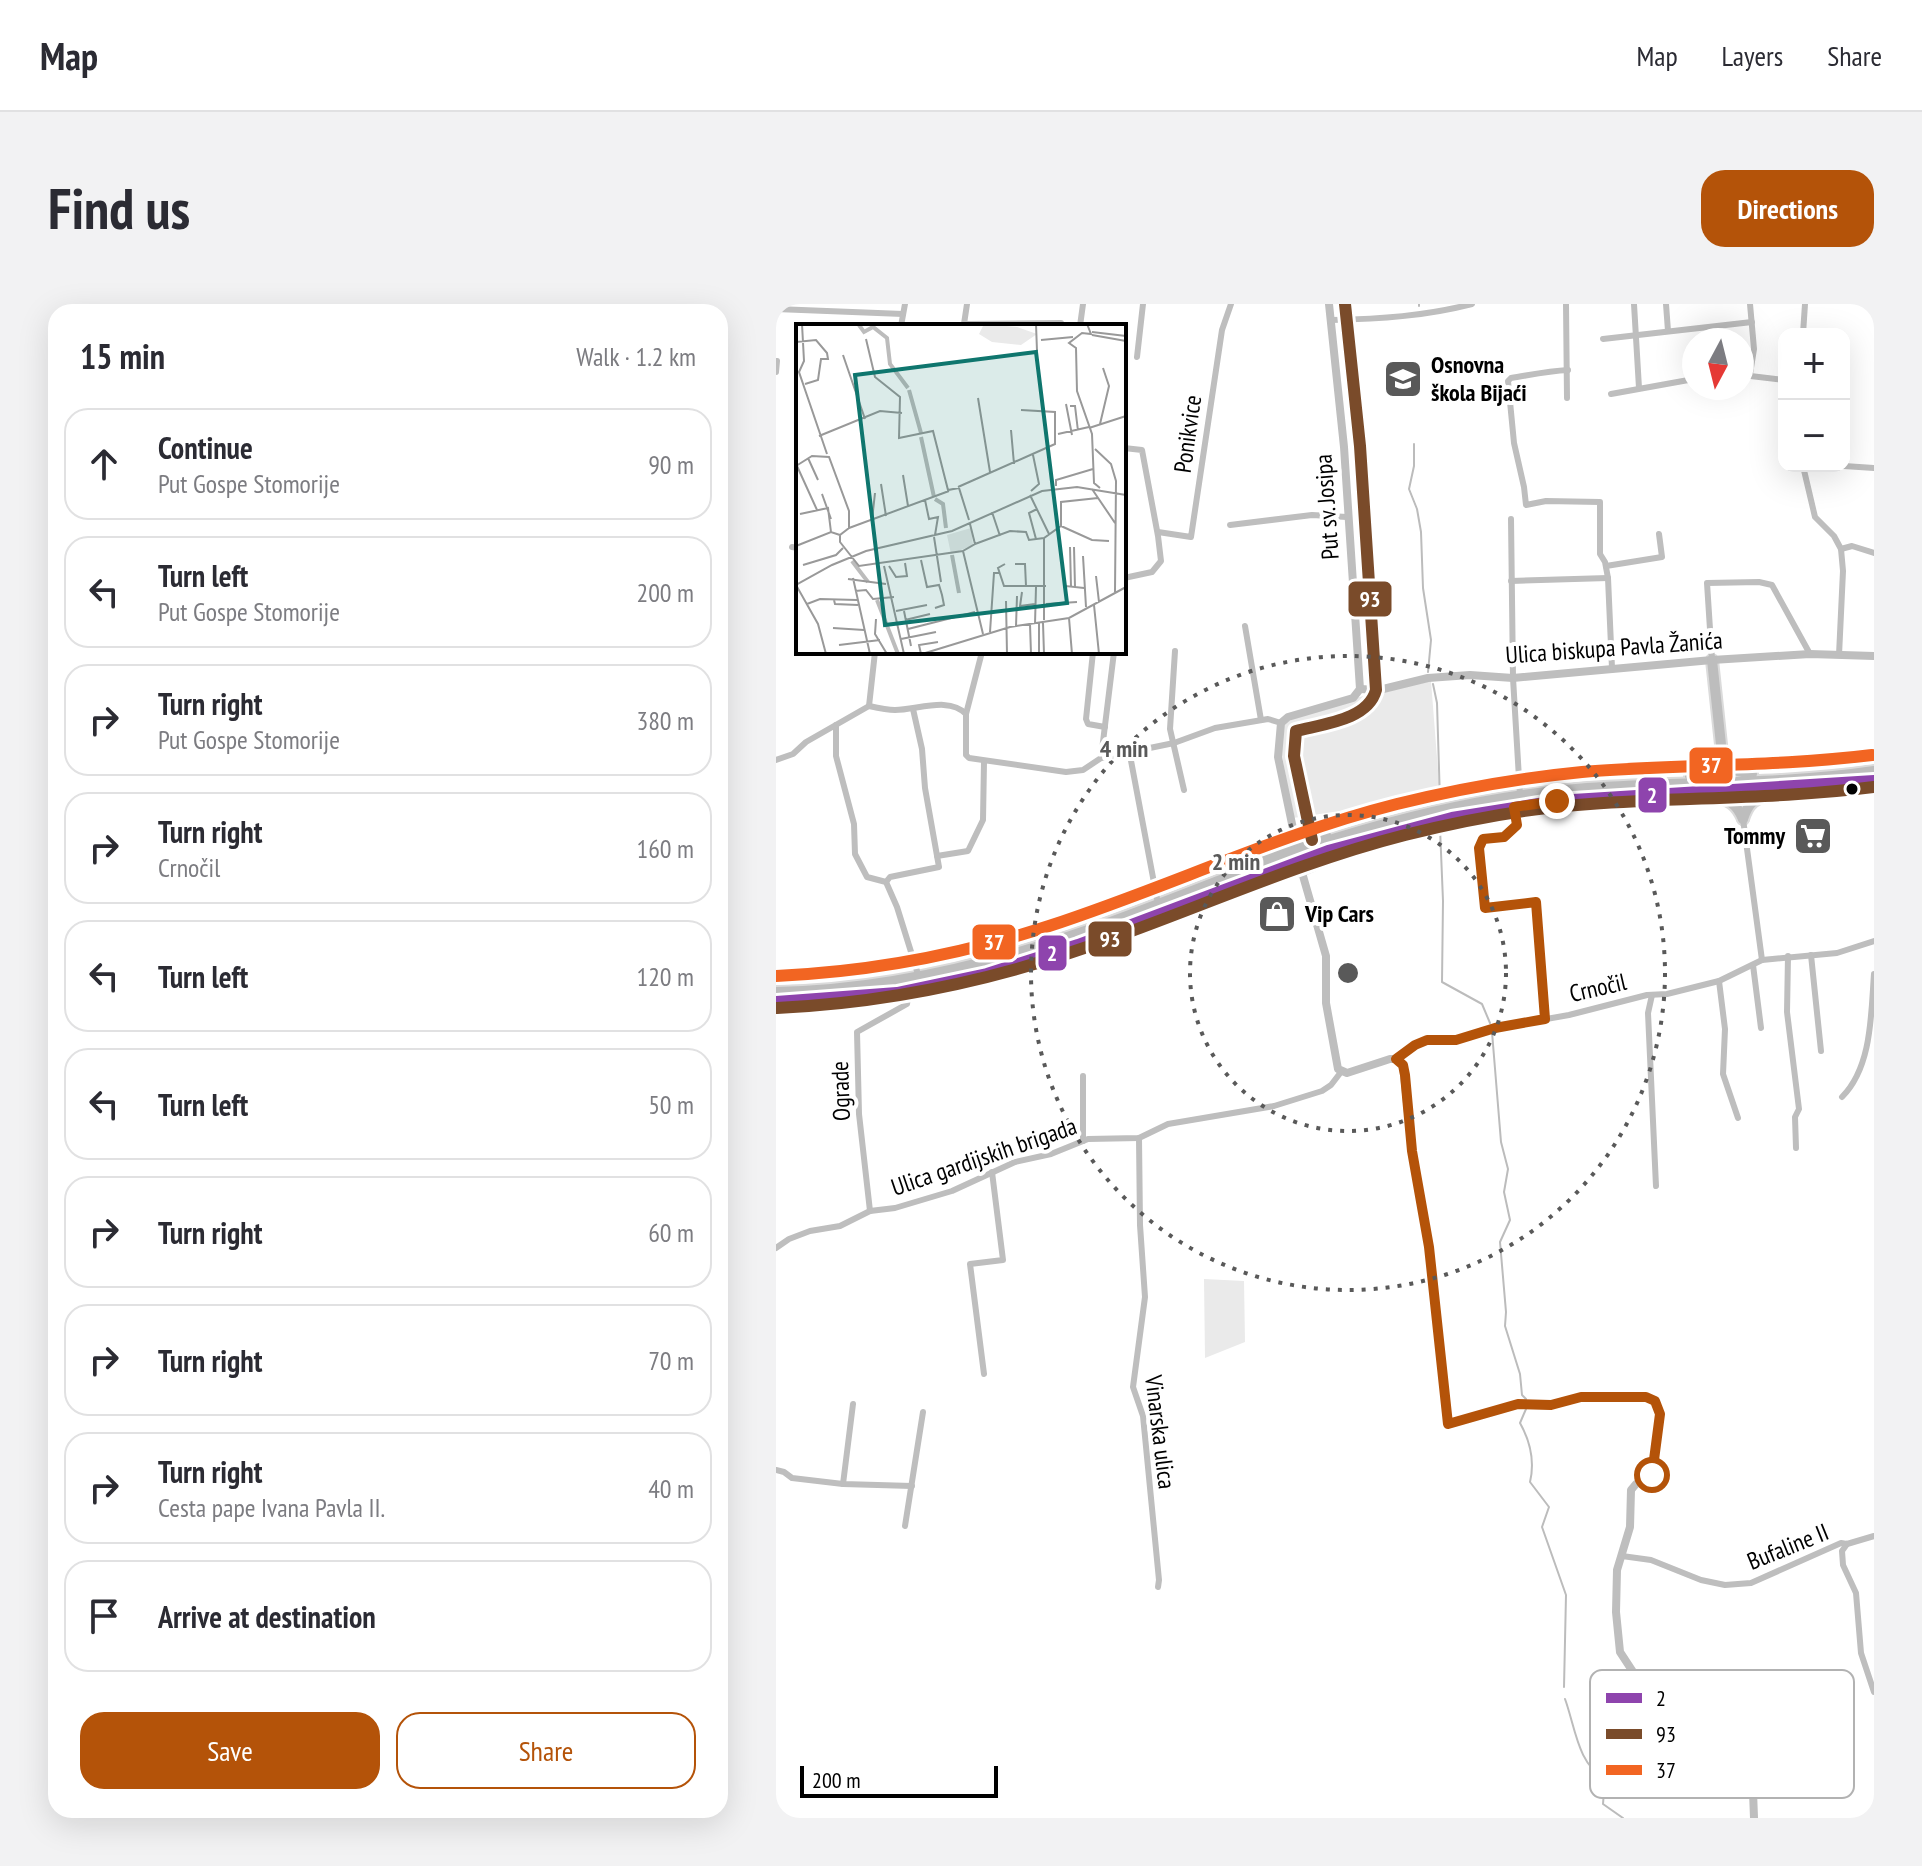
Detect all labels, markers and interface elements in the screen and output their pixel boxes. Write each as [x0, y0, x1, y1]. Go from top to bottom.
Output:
text: Map [40, 31, 98, 80]
text: Map [1636, 37, 1678, 74]
text: Layers [1722, 37, 1783, 74]
text: Share [1827, 37, 1882, 74]
button: Directions [1701, 170, 1874, 247]
text: Find us [48, 172, 190, 244]
inset map [796, 324, 1126, 654]
north arrow [1682, 328, 1754, 400]
map controls [1778, 328, 1850, 472]
button: + [1778, 328, 1850, 400]
text: 15 min [80, 334, 165, 378]
text: Walk · 1.2 km [576, 340, 696, 373]
place label: Osnovna škola Bijaći [1431, 349, 1527, 408]
school or university icon: Osnovna škola Bijaći [1382, 358, 1424, 400]
street label: Ponikvice [1167, 393, 1208, 475]
button: − [1778, 400, 1850, 472]
text: Continue [158, 428, 253, 467]
icon: ahead [82, 442, 126, 486]
text: 90 m [648, 448, 694, 481]
street label: Put sv. Josipa [1307, 453, 1346, 561]
text: Put Gospe Stomorije [158, 467, 340, 500]
text: Turn left [158, 556, 248, 595]
icon: left [82, 570, 126, 614]
text: 200 m [636, 576, 694, 609]
line badge: 93 [1347, 580, 1393, 618]
text: 93 [1359, 585, 1381, 613]
text: Put Gospe Stomorije [158, 595, 340, 628]
street label: Ulica biskupa Pavla Žanića [1504, 624, 1724, 671]
text: Turn right [158, 684, 262, 723]
icon: right [82, 698, 126, 742]
text: 380 m [636, 704, 694, 737]
text: Put Gospe Stomorije [158, 723, 340, 756]
text: 4 min [1100, 733, 1148, 764]
line badge: 37 [1688, 746, 1734, 785]
text: 37 [1700, 751, 1722, 779]
line badge: 2 [1637, 776, 1668, 814]
text: 2 [1647, 781, 1657, 809]
unlabelled marker [1844, 781, 1860, 797]
route end [1539, 783, 1575, 819]
text: Turn right [158, 812, 262, 851]
supermarket icon: Tommy [1792, 815, 1834, 857]
place label: Tommy [1724, 820, 1785, 851]
icon: right [82, 826, 126, 870]
text: 160 m [636, 832, 694, 865]
text: 2 min [1212, 846, 1260, 877]
text: Crnočil [158, 851, 220, 884]
shop icon: Vip Cars [1256, 893, 1298, 935]
place label: Vip Cars [1304, 898, 1374, 929]
line badge: 93 [1087, 920, 1133, 958]
line badge: 37 [971, 923, 1017, 961]
text: 93 [1099, 925, 1121, 953]
text: 37 [983, 928, 1005, 956]
line badge: 2 [1037, 934, 1068, 972]
text: 2 [1047, 939, 1057, 967]
icon: left [82, 954, 126, 998]
text: Turn left [158, 957, 248, 996]
centre of rings [1334, 959, 1362, 987]
text: 120 m [636, 960, 694, 993]
street label: Crnočil [1566, 966, 1630, 1009]
street label: Ograde [824, 1060, 857, 1122]
icon: left [82, 1082, 126, 1126]
text: Turn left [158, 1085, 248, 1124]
text: 50 m [648, 1088, 694, 1121]
street label: Ulica gardijskih brigada [887, 1110, 1081, 1203]
icon: right [82, 1210, 126, 1254]
text: Turn right [158, 1213, 262, 1252]
text: 60 m [648, 1216, 694, 1249]
icon: right [82, 1338, 126, 1382]
text: Turn right [158, 1341, 262, 1380]
text: 70 m [648, 1344, 694, 1377]
street label: Vinarska ulica [1138, 1372, 1183, 1491]
text: Turn right [158, 1452, 262, 1491]
route start [1634, 1457, 1670, 1493]
icon: right [82, 1466, 126, 1510]
text: 40 m [648, 1472, 694, 1505]
text: Cesta pape Ivana Pavla II. [158, 1491, 385, 1524]
street label: Bufaline II [1743, 1516, 1833, 1577]
icon: arrive [82, 1594, 126, 1638]
text: Arrive at destination [158, 1597, 376, 1636]
legend [1590, 1670, 1854, 1798]
text: 2 [1656, 1684, 1666, 1712]
button: Save [80, 1712, 380, 1789]
button: Share [396, 1712, 696, 1789]
text: 93 [1656, 1720, 1676, 1748]
text: 37 [1656, 1756, 1676, 1784]
scale bar [800, 1762, 998, 1798]
text: 200 m [812, 1766, 861, 1794]

